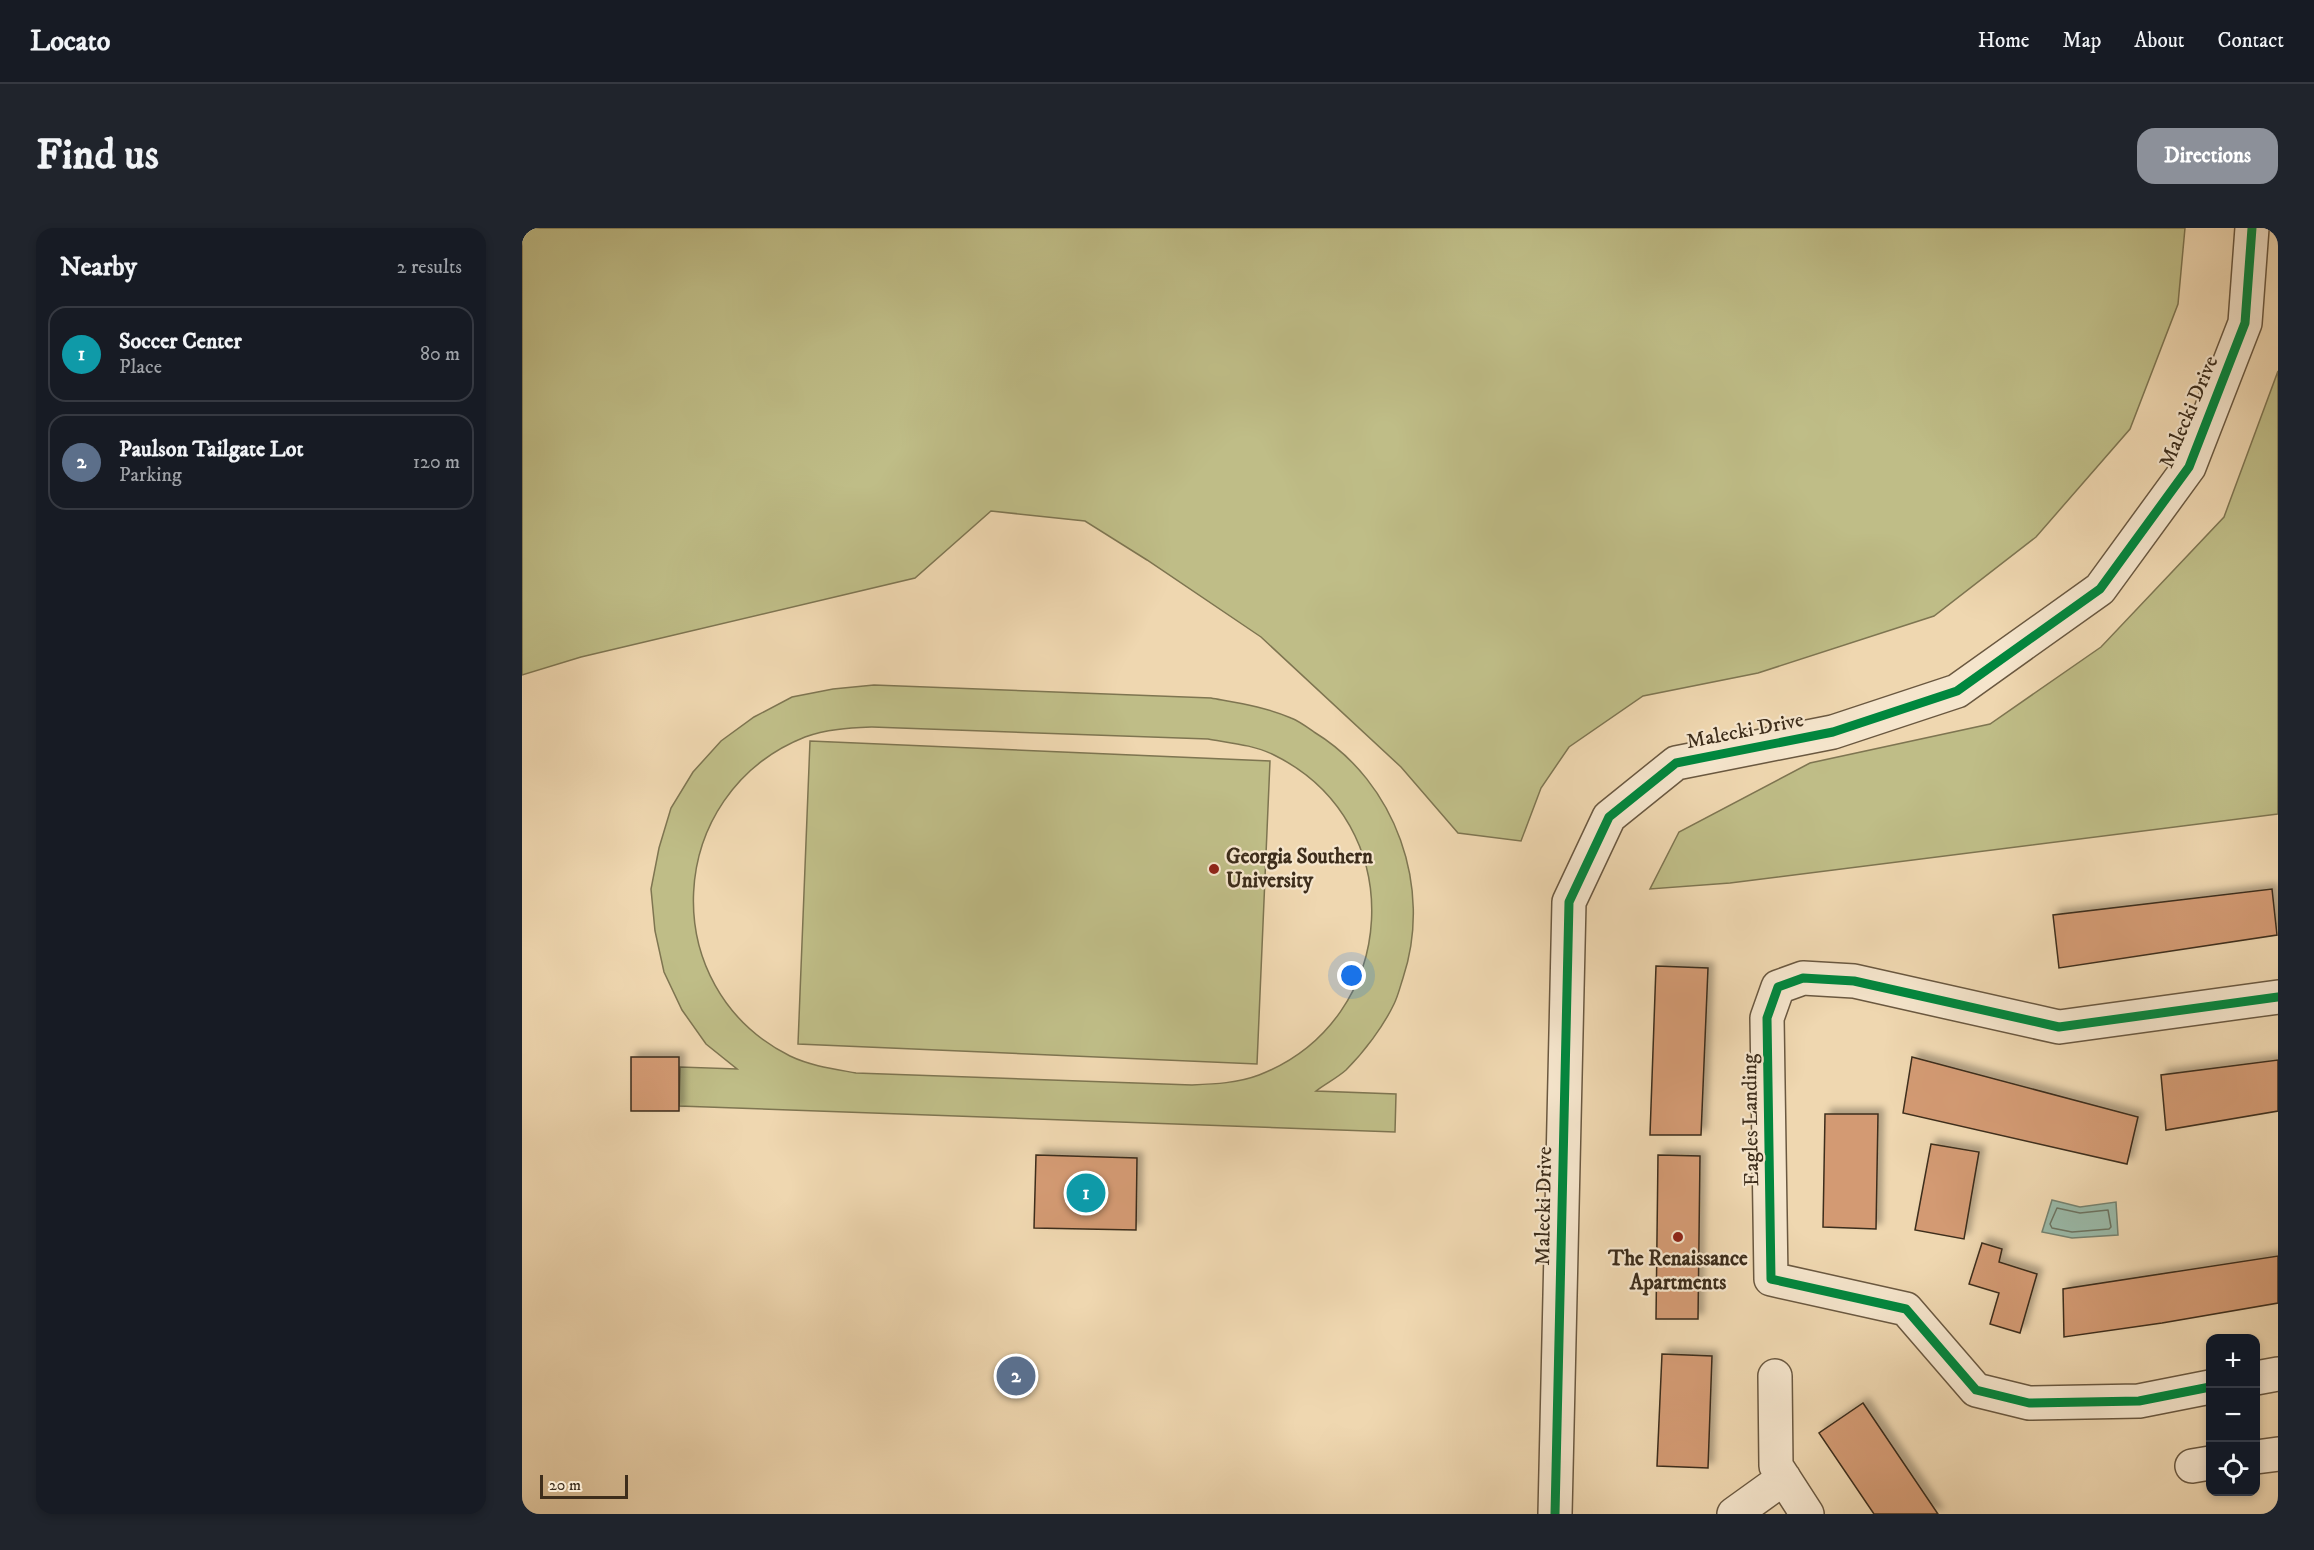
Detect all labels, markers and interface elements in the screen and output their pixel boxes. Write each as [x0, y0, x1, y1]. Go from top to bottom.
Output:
text: Locato [30, 24, 110, 59]
text: Home [1978, 28, 2030, 54]
text: Map [2063, 28, 2101, 54]
text: About [2134, 28, 2185, 54]
text: Contact [2218, 28, 2284, 54]
button: Directions [2137, 128, 2278, 184]
text: Find us [36, 130, 159, 182]
text: Nearby [60, 251, 137, 284]
text: 2 results [397, 255, 462, 280]
text: Soccer Center [119, 328, 242, 355]
text: 1 [78, 342, 85, 367]
text: 80 m [420, 342, 460, 367]
street label: Malecki Drive [2154, 352, 2224, 472]
text: Place [119, 355, 162, 380]
text: Paulson Tailgate Lot [119, 436, 303, 463]
text: 2 [77, 450, 86, 475]
text: 120 m [413, 450, 460, 475]
text: Parking [119, 463, 182, 488]
street label: Malecki Drive [1684, 707, 1806, 755]
place label: Georgia Southern University [1226, 844, 1374, 894]
marker: Georgia Southern University [1207, 862, 1221, 876]
your location [1337, 961, 1366, 990]
street label: Eagles Landing [1737, 1053, 1765, 1186]
street label: Malecki Drive [1530, 1146, 1558, 1266]
pin: 1 [1066, 1170, 1106, 1216]
marker: The Renaissance Apartments [1671, 1230, 1685, 1244]
place label: The Renaissance Apartments [1607, 1246, 1748, 1296]
map controls [2206, 1334, 2260, 1496]
button: + [2206, 1334, 2260, 1388]
pin: 2 [996, 1354, 1036, 1398]
button: − [2206, 1388, 2260, 1442]
button: locate [2206, 1442, 2260, 1496]
scale bar [540, 1472, 628, 1500]
text: 20 m [549, 1475, 581, 1495]

